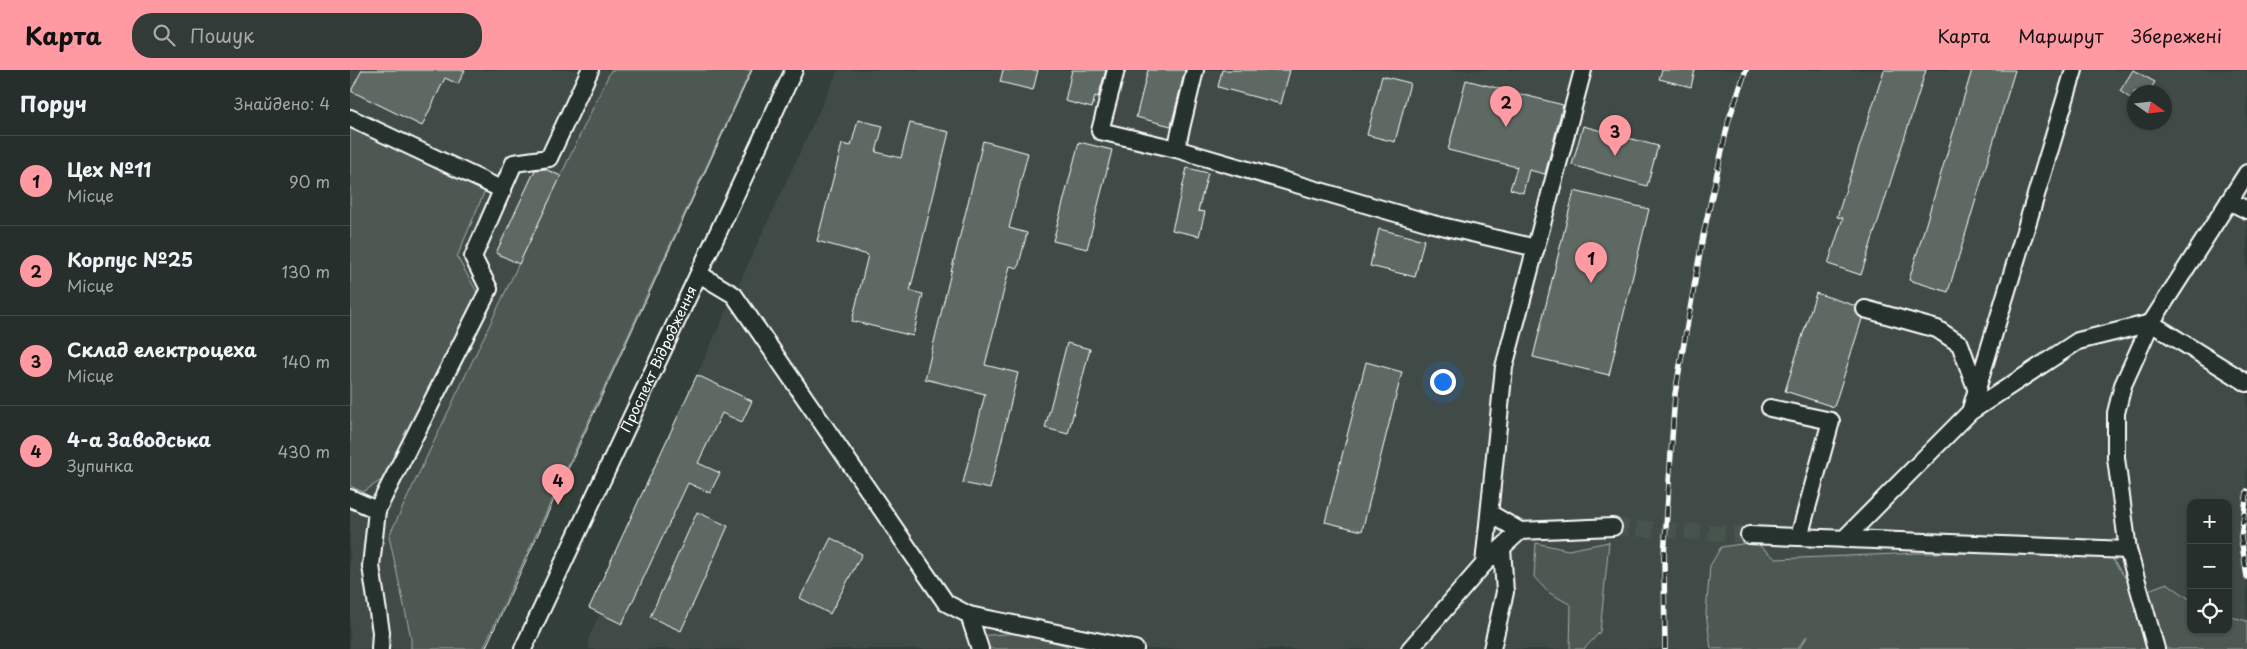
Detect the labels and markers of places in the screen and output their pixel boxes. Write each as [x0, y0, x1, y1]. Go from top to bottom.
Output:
pin: 2 [1490, 86, 1522, 127]
pin: 3 [1599, 115, 1631, 156]
pin: 1 [1575, 242, 1607, 283]
pin: 4 [542, 464, 574, 505]

